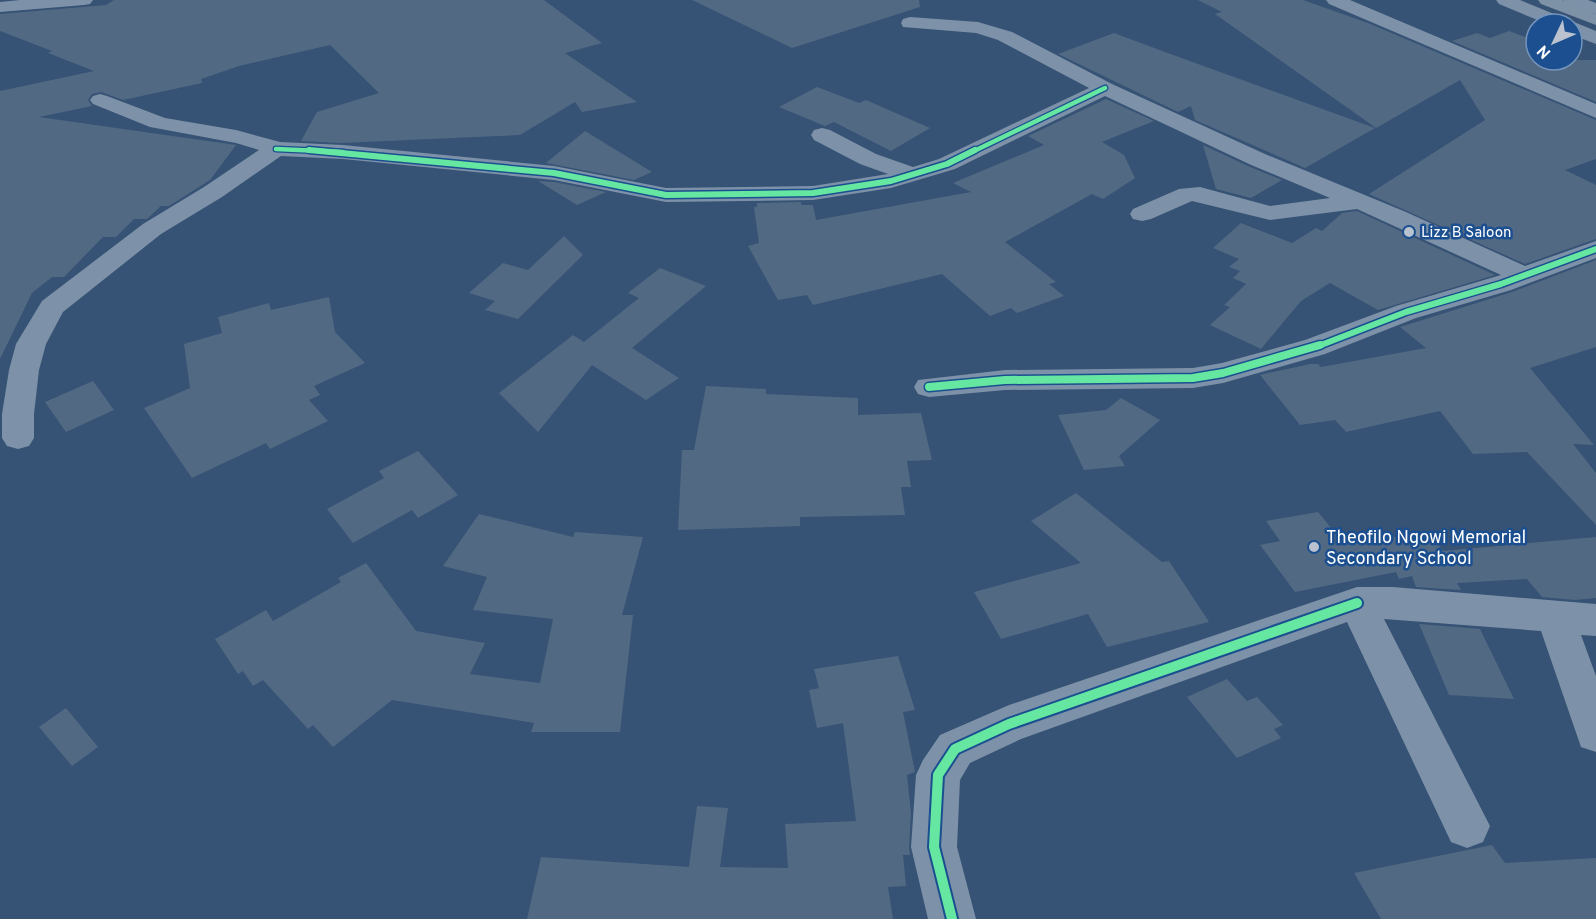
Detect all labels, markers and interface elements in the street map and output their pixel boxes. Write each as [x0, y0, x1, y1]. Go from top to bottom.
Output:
north arrow [1524, 12, 1584, 72]
text: N [1533, 40, 1556, 62]
place label: Lizz B Saloon [1421, 224, 1511, 243]
marker: Lizz B Saloon [1402, 225, 1416, 239]
place label: Theofilo Ngowi Memorial Secondary School [1326, 527, 1526, 571]
marker: Theofilo Ngowi Memorial Secondary School [1307, 540, 1321, 554]

